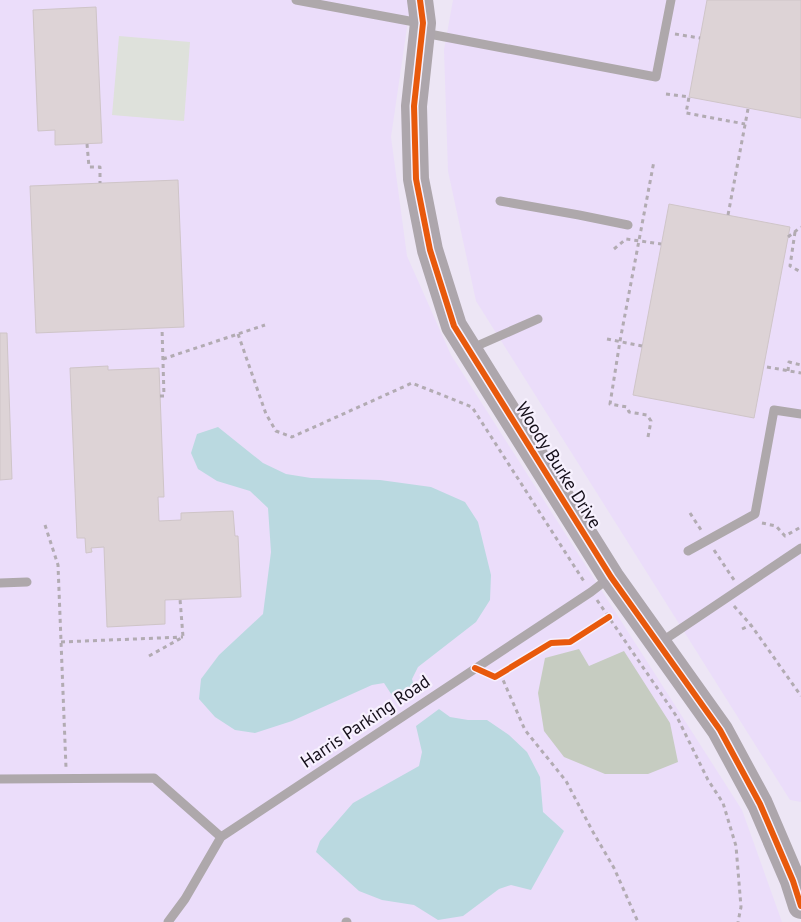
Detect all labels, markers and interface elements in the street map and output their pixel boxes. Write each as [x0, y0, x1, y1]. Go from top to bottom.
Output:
street label: Woody Burke Drive [511, 398, 607, 532]
street label: Harris Parking Road [296, 669, 434, 773]

